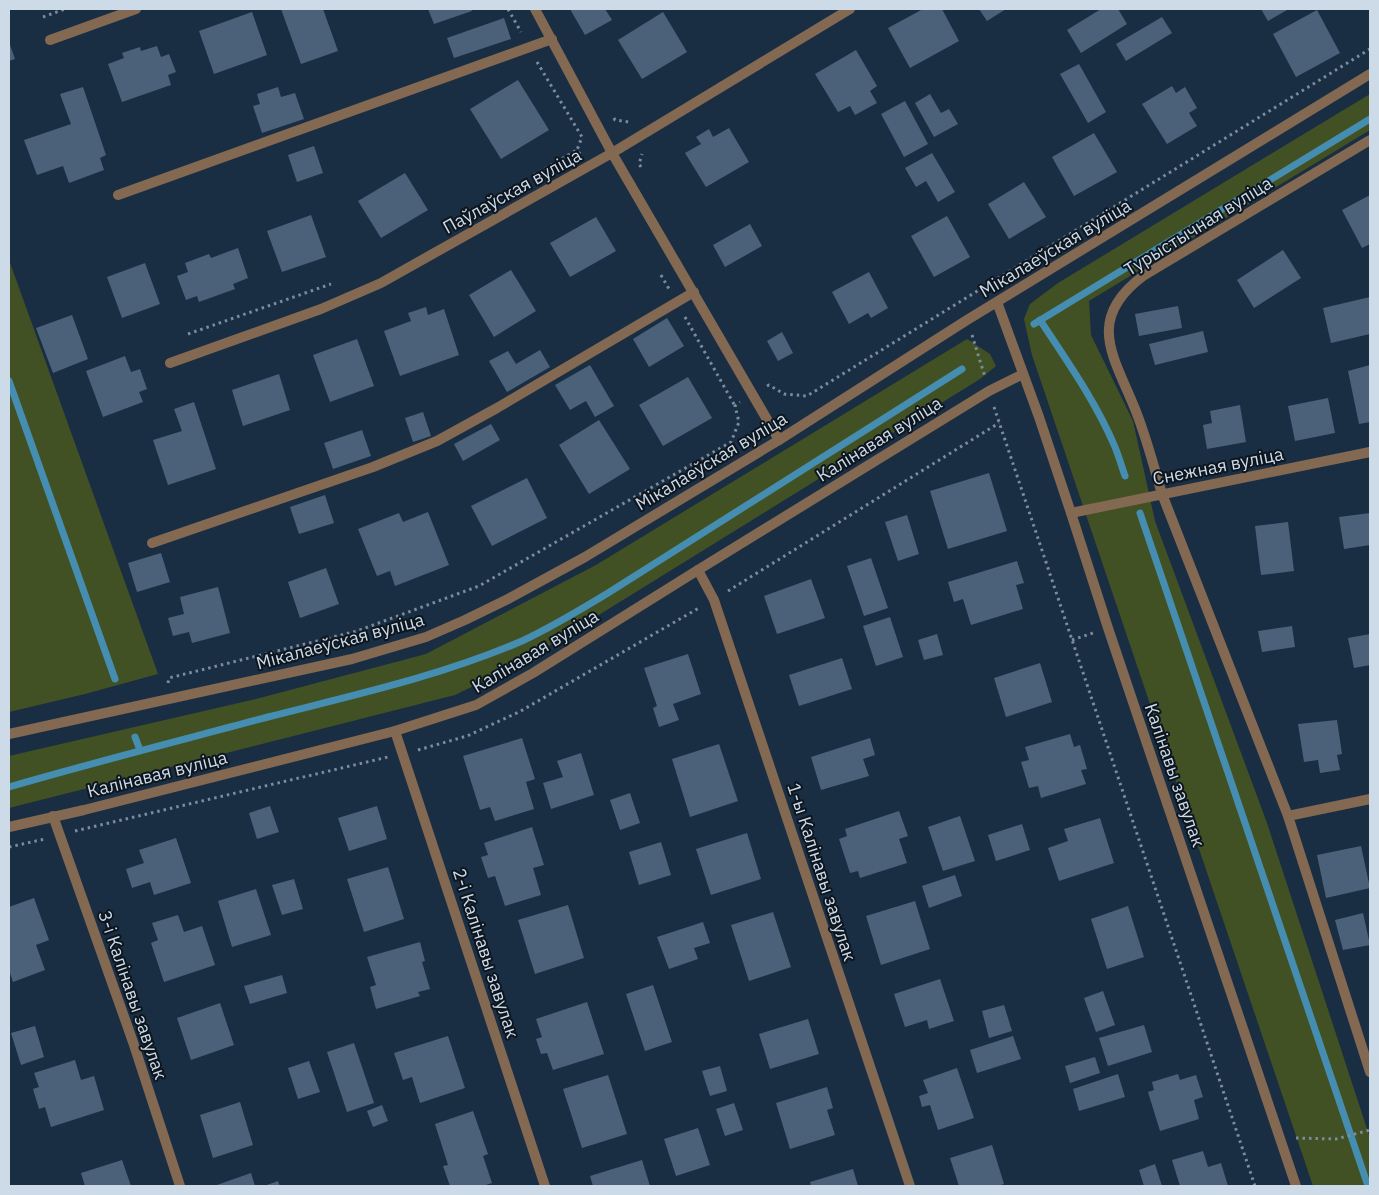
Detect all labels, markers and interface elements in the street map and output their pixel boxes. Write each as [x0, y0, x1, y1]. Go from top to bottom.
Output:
street label: Паўлаўская вуліца [439, 143, 586, 239]
street label: Турыстычная вуліца [1120, 171, 1277, 281]
street label: Мікалаеўская вуліца [975, 193, 1135, 302]
street label: Калінавая вуліца [812, 391, 946, 487]
street label: Мікалаеўская вуліца [631, 406, 791, 515]
street label: Снежная вуліца [1151, 442, 1286, 490]
street label: Калінавая вуліца [468, 604, 603, 698]
street label: Мікалаеўская вуліца [254, 607, 427, 674]
street label: Калінавы завулак [1140, 700, 1210, 850]
street label: Калінавая вуліца [85, 745, 230, 803]
street label: 1-ы Калінавы завулак [782, 780, 862, 964]
street label: 2-і Калінавы завулак [448, 865, 524, 1041]
street label: 3-і Калінавы завулак [93, 907, 173, 1083]

